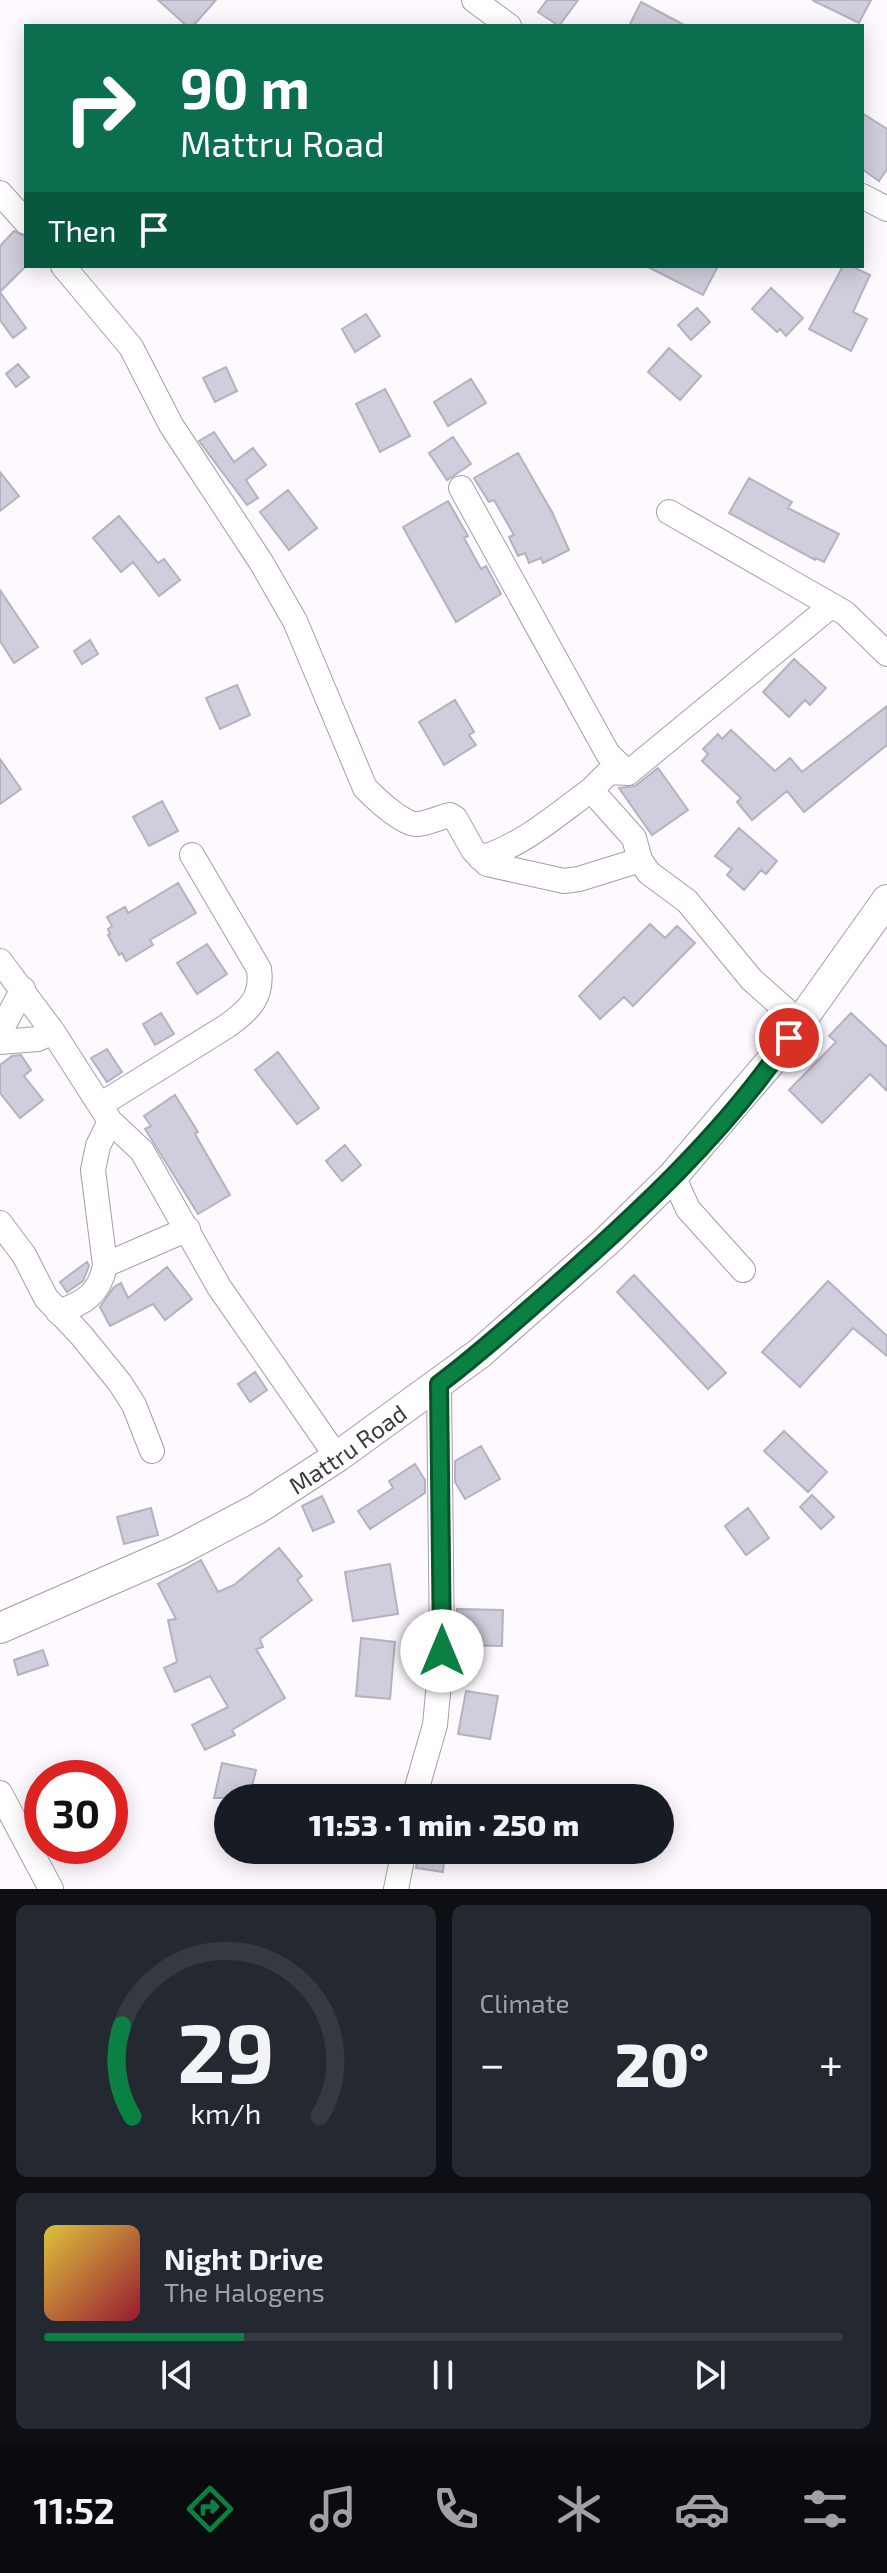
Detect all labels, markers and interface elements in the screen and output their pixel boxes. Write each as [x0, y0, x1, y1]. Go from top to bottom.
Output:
text: 90 m [180, 53, 310, 120]
icon: right [48, 56, 152, 160]
text: Mattru Road [180, 121, 385, 164]
icon: arrive [132, 208, 176, 252]
text: Then [48, 212, 116, 248]
pin [755, 1004, 823, 1072]
icon: arrive [767, 1016, 811, 1060]
street label: Mattru Road [283, 1397, 411, 1499]
position arrow [400, 1609, 484, 1693]
speed limit sign: 30 [24, 1760, 128, 1864]
text: 11:53 · 1 min · 250 m [309, 1806, 579, 1842]
text: Climate [480, 1987, 569, 2018]
text: 29 [177, 2000, 274, 2100]
text: 20° [615, 2027, 709, 2099]
text: − [480, 2036, 505, 2089]
text: + [819, 2036, 843, 2089]
text: km/h [190, 2095, 261, 2130]
text: Night Drive [164, 2240, 323, 2276]
text: The Halogens [164, 2276, 325, 2307]
icon: previous [155, 2353, 199, 2397]
icon: pause [421, 2353, 465, 2397]
icon: next [688, 2353, 732, 2397]
icon: directions [182, 2481, 238, 2537]
icon: music [305, 2481, 361, 2537]
icon: phone [428, 2481, 484, 2537]
icon: climate [551, 2481, 607, 2537]
icon: car [674, 2481, 730, 2537]
icon: filters [797, 2481, 853, 2537]
text: 11:52 [34, 2488, 115, 2531]

